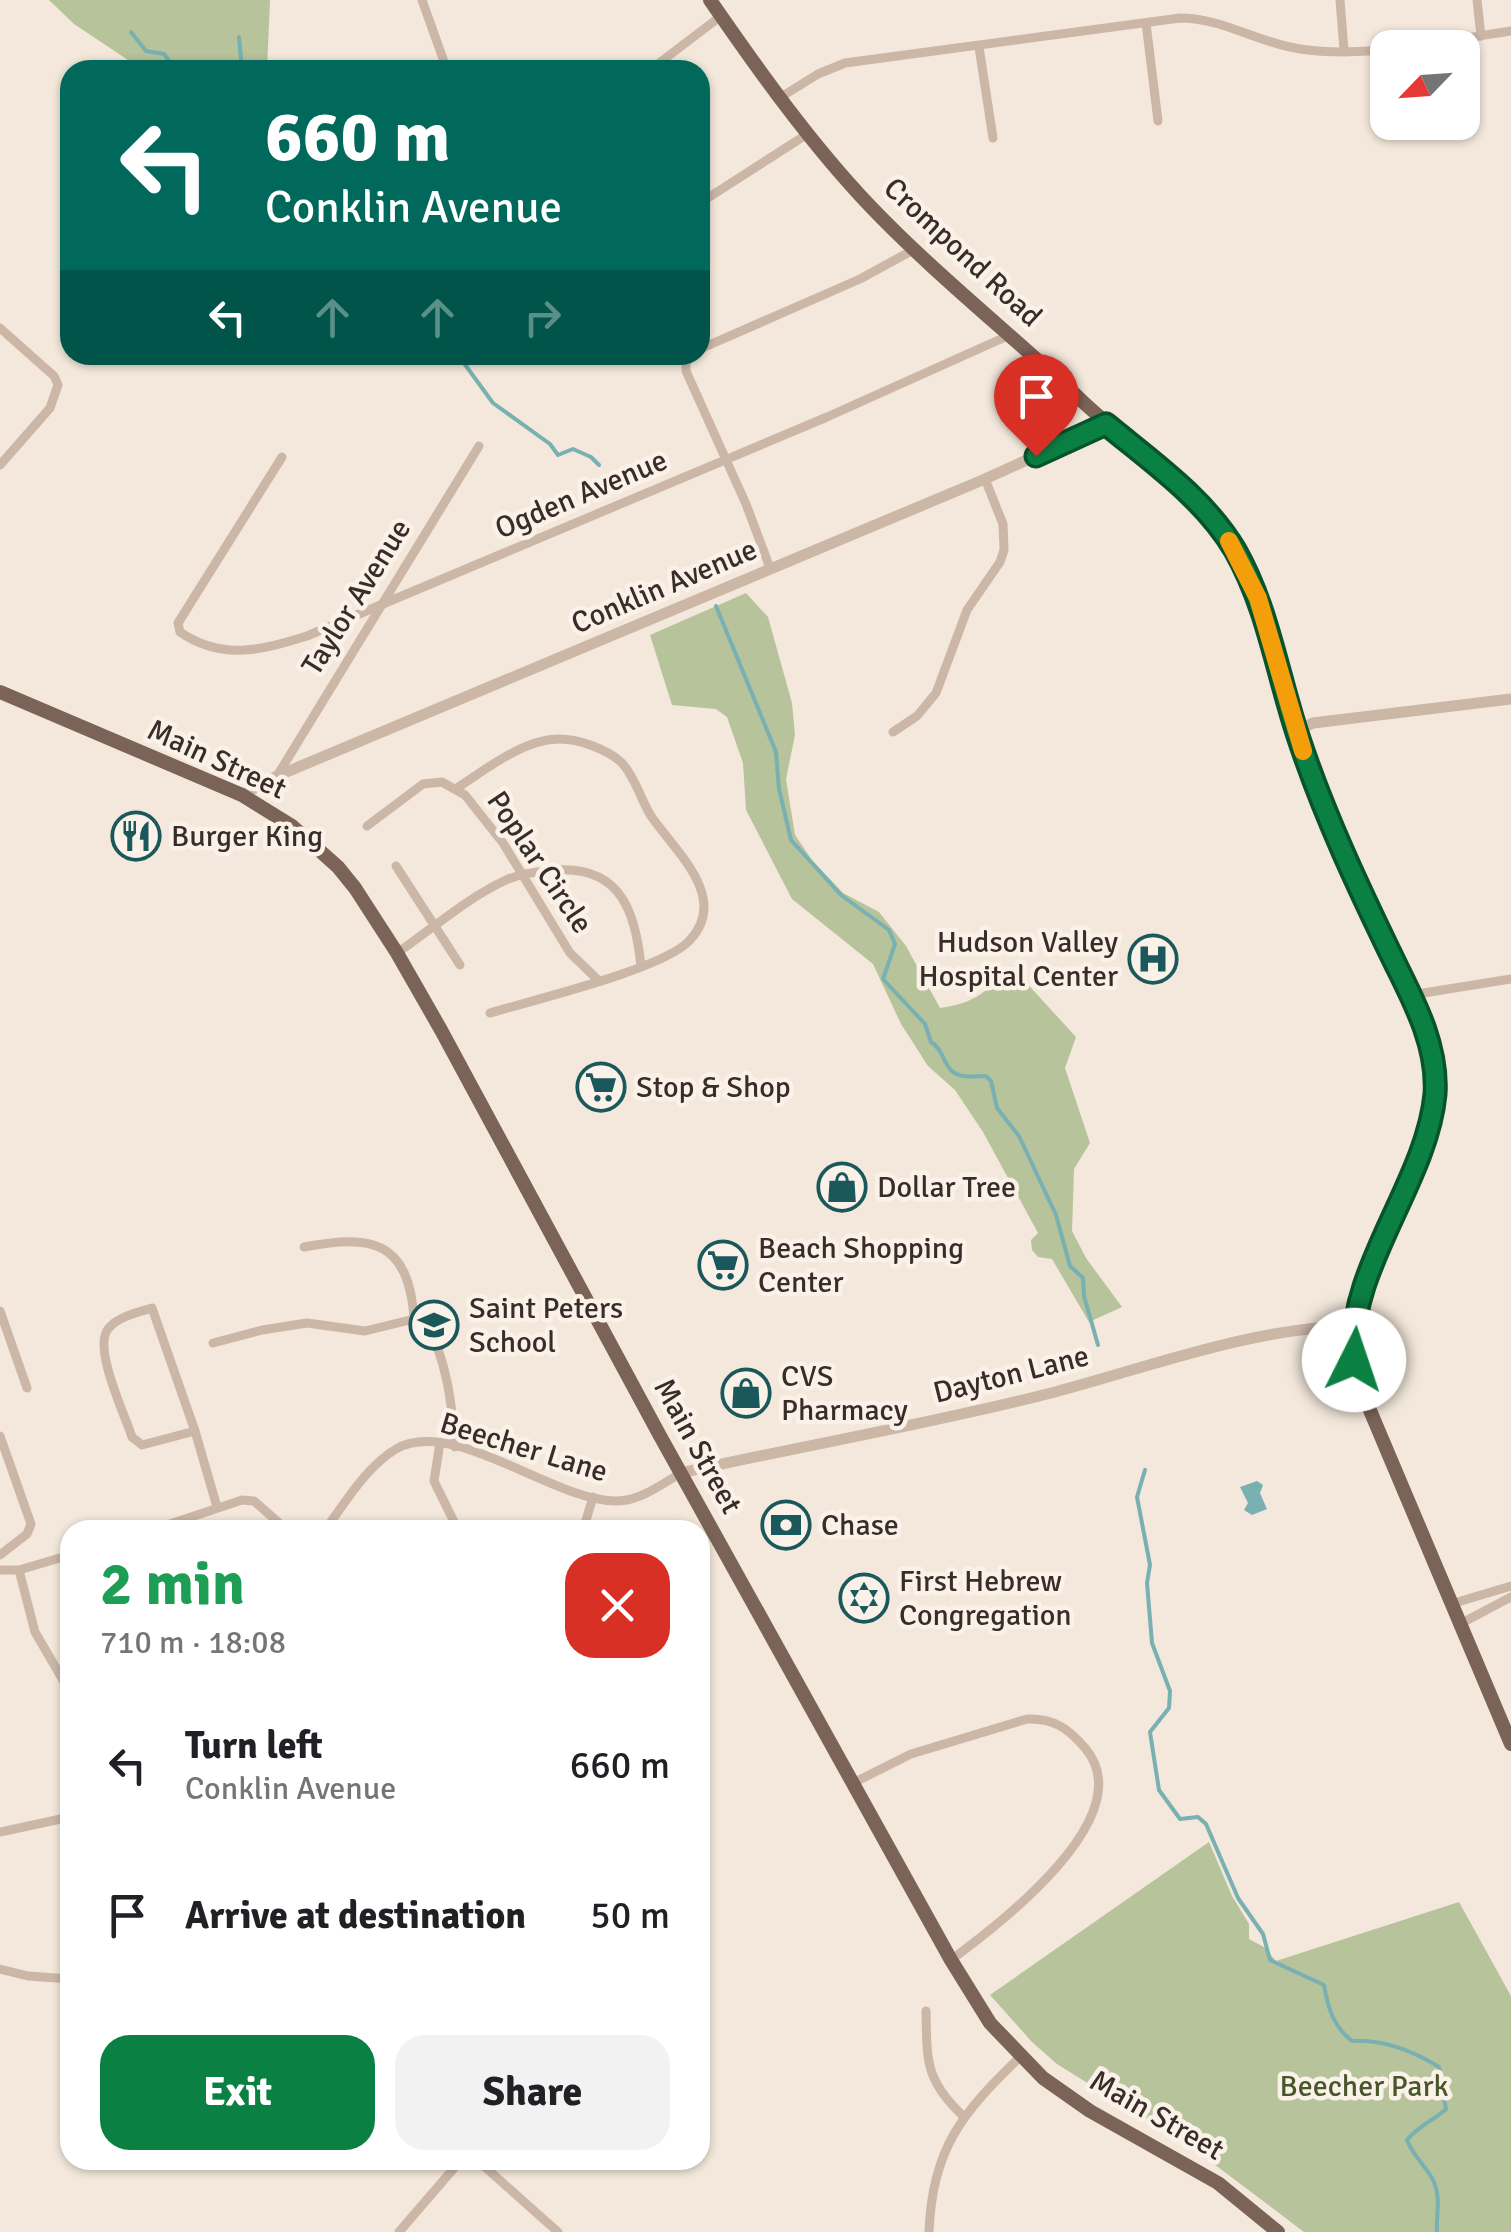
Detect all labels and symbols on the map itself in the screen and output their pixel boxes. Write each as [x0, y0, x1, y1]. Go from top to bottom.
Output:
north arrow [1370, 30, 1480, 140]
street label: Crompond Road [876, 170, 1049, 335]
pin [994, 354, 1079, 457]
street label: Ogden Avenue [490, 442, 673, 547]
street label: Taylor Avenue [294, 512, 419, 682]
street label: Conklin Avenue [566, 531, 763, 642]
street label: Main Street [142, 711, 292, 808]
street label: Poplar Circle [478, 784, 601, 941]
restaurant icon: Burger King [110, 810, 162, 862]
place label: Burger King [171, 818, 323, 855]
place label: Hudson Valley Hospital Center [918, 924, 1118, 995]
hospital icon: Hudson Valley Hospital Center [1127, 933, 1179, 985]
supermarket icon: Stop & Shop [575, 1061, 627, 1113]
place label: Stop & Shop [636, 1069, 791, 1106]
shop icon: Dollar Tree [816, 1161, 868, 1213]
place label: Dollar Tree [877, 1169, 1016, 1206]
place label: Beach Shopping Center [758, 1230, 964, 1301]
supermarket icon: Beach Shopping Center [697, 1239, 749, 1291]
place label: Saint Peters School [469, 1290, 623, 1361]
school or university icon: Saint Peters School [408, 1299, 460, 1351]
position arrow [1302, 1308, 1406, 1412]
street label: Dayton Lane [929, 1337, 1093, 1412]
place label: CVS Pharmacy [781, 1358, 908, 1429]
shop icon: CVS Pharmacy [720, 1367, 772, 1419]
street label: Main Street [645, 1372, 750, 1520]
street label: Beecher Lane [436, 1404, 612, 1491]
bank icon: Chase [760, 1499, 812, 1551]
place label: Chase [821, 1507, 899, 1544]
place label: First Hebrew Congregation [899, 1563, 1072, 1634]
synagogue icon: First Hebrew Congregation [838, 1572, 890, 1624]
street label: Main Street [1083, 2062, 1230, 2169]
park label: Beecher Park [1280, 2068, 1448, 2105]

